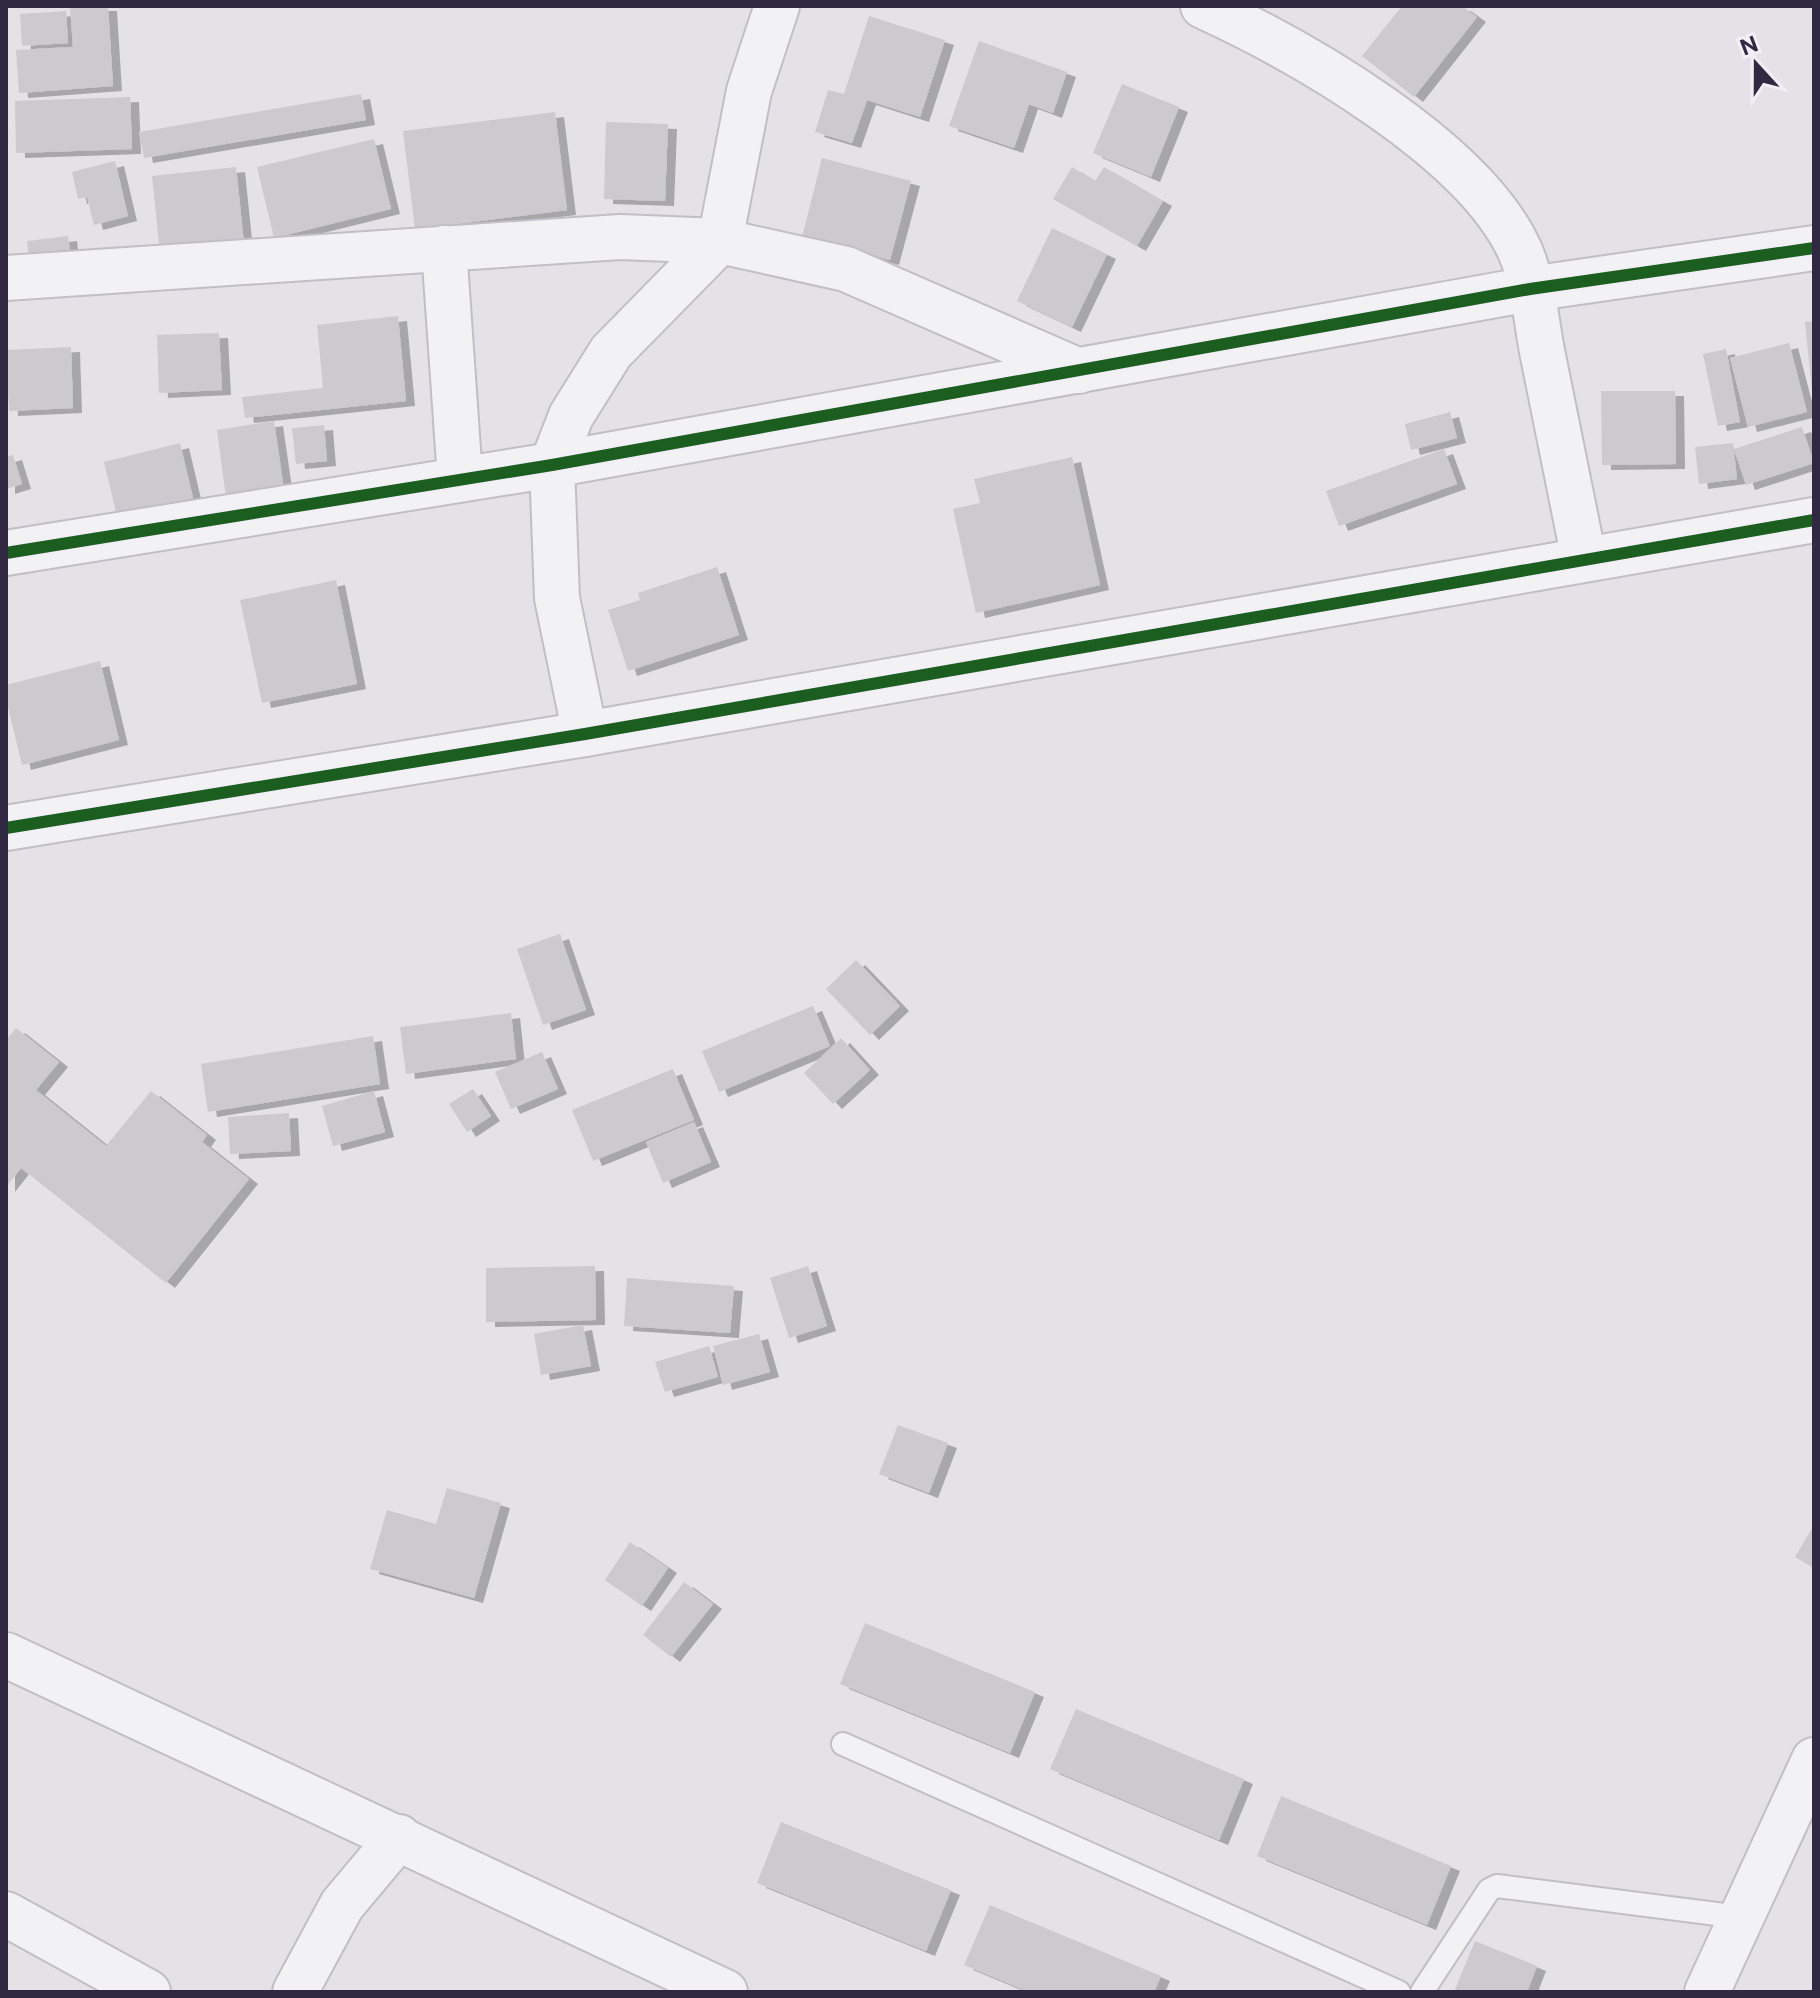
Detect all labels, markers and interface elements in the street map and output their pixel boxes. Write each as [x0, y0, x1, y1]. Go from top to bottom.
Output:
north arrow [1716, 24, 1796, 104]
text: N [1736, 30, 1762, 61]

